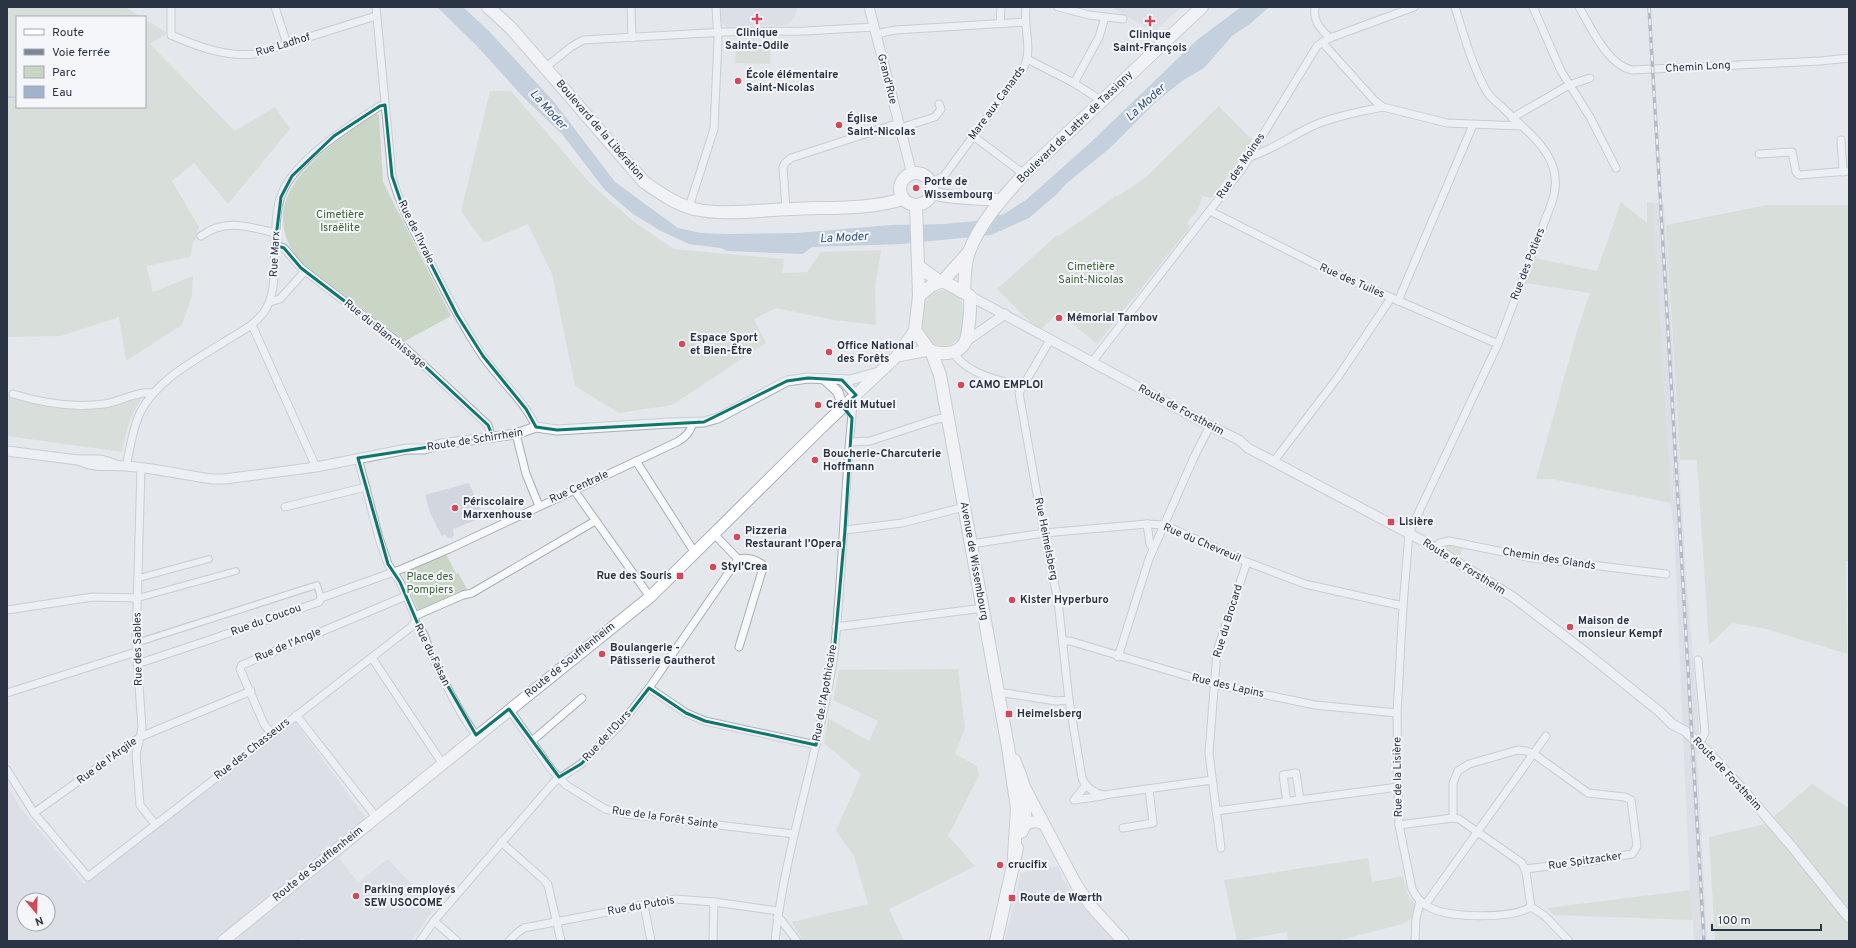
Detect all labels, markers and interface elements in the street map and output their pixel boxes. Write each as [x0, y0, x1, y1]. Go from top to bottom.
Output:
marker: Clinique Sainte-Odile [751, 13, 763, 25]
marker: Clinique Saint-François [1144, 15, 1156, 27]
legend [16, 16, 146, 108]
text: Route [52, 25, 84, 41]
place label: Clinique Sainte-Odile [725, 26, 789, 53]
place label: Clinique Saint-François [1113, 28, 1187, 55]
street label: Rue Ladhof [254, 30, 312, 60]
text: Voie ferrée [52, 45, 110, 61]
street label: Grand'Rue [874, 52, 900, 106]
street label: Chemin Long [1665, 58, 1731, 76]
street label: Mare aux Canards [966, 63, 1028, 143]
text: Parc [52, 65, 76, 81]
place label: École élémentaire Saint-Nicolas [746, 67, 838, 95]
street label: Boulevard de Lattre de Tassigny [1014, 68, 1136, 186]
marker: École élémentaire Saint-Nicolas [733, 76, 743, 86]
street label: Boulevard de la Libération [553, 77, 647, 183]
water label: La Moder [1123, 80, 1170, 125]
text: Eau [52, 85, 72, 101]
water label: La Moder [526, 87, 571, 134]
place label: Église Saint-Nicolas [847, 111, 916, 139]
marker: Église Saint-Nicolas [834, 120, 844, 130]
street label: Rue des Moines [1214, 130, 1268, 202]
place label: Porte de Wissembourg [924, 175, 993, 202]
marker: Porte de Wissembourg [911, 183, 921, 193]
street label: Rue de l'Ivraie [395, 198, 437, 266]
park label: Cimetière Israëlite [316, 208, 364, 235]
street label: Rue des Potiers [1508, 226, 1548, 302]
water label: La Moder [819, 229, 870, 247]
street label: Rue Marx [267, 230, 283, 277]
park label: Cimetière Saint-Nicolas [1058, 260, 1124, 287]
street label: Rue des Tuiles [1317, 260, 1387, 302]
street label: Rue du Blanchissage [341, 297, 429, 372]
place label: Mémorial Tambov [1067, 311, 1158, 325]
marker: Mémorial Tambov [1054, 313, 1064, 323]
place label: Espace Sport et Bien-Être [690, 331, 758, 358]
marker: Espace Sport et Bien-Être [677, 339, 687, 349]
place label: Office National des Forêts [837, 339, 914, 366]
marker: Office National des Forêts [824, 347, 834, 357]
place label: CAMO EMPLOI [969, 378, 1043, 392]
marker: CAMO EMPLOI [956, 380, 966, 390]
street label: Route de Forstheim [1136, 381, 1226, 439]
place label: Crédit Mutuel [826, 398, 896, 412]
marker: Crédit Mutuel [813, 400, 823, 410]
street label: Route de Schirrhein [426, 425, 524, 455]
place label: Boucherie-Charcuterie Hoffmann [823, 447, 941, 474]
marker: Boucherie-Charcuterie Hoffmann [810, 455, 820, 465]
street label: Rue Centrale [547, 467, 611, 507]
place label: Périscolaire Marxenhouse [463, 495, 532, 522]
street label: Rue Heimelsberg [1031, 496, 1061, 582]
street label: Avenue de Wissembourg [957, 501, 991, 621]
marker: Périscolaire Marxenhouse [450, 503, 460, 513]
place label: Lisière [1399, 515, 1433, 529]
marker: Lisière [1386, 517, 1396, 527]
street label: Rue du Chevreuil [1161, 520, 1243, 566]
place label: Pizzeria Restaurant l’Opera [745, 524, 842, 551]
marker: Pizzeria Restaurant l’Opera [732, 532, 742, 542]
street label: Route de Forstheim [1420, 536, 1508, 598]
street label: Chemin des Glands [1501, 545, 1597, 573]
place label: Styl'Crea [721, 560, 767, 574]
marker: Styl'Crea [708, 562, 718, 572]
place label: Rue des Souris [596, 569, 672, 583]
park label: Place des Pompiers [406, 570, 454, 597]
marker: Rue des Souris [675, 571, 685, 581]
street label: Rue du Brocard [1210, 583, 1246, 659]
place label: Kister Hyperburo [1020, 593, 1109, 607]
marker: Kister Hyperburo [1007, 595, 1017, 605]
street label: Rue du Coucou [229, 601, 303, 639]
street label: Rue des Sables [130, 612, 146, 686]
place label: Maison de monsieur Kempf [1578, 614, 1662, 641]
street label: Route de Soufflenheim [522, 619, 618, 701]
street label: Rue du Faisan [411, 621, 453, 689]
marker: Maison de monsieur Kempf [1565, 622, 1575, 632]
street label: Rue de l'Angle [253, 625, 323, 665]
place label: Boulangerie - Pâtisserie Gautherot [610, 641, 715, 668]
street label: Rue de l'Apothicaire [810, 643, 840, 743]
marker: Boulangerie - Pâtisserie Gautherot [597, 649, 607, 659]
street label: Rue des Lapins [1190, 671, 1266, 701]
street label: Rue de l'Ours [580, 707, 634, 765]
place label: Heimelsberg [1017, 707, 1082, 721]
marker: Heimelsberg [1004, 709, 1014, 719]
street label: Rue des Chasseurs [211, 715, 293, 783]
street label: Rue de l'Argile [74, 734, 140, 788]
street label: Route de Forstheim [1689, 734, 1765, 814]
street label: Rue de la Lisière [1390, 737, 1406, 817]
street label: Rue de la Forêt Sainte [611, 804, 719, 832]
street label: Route de Soufflenheim [270, 823, 366, 905]
street label: Rue Spitzacker [1547, 849, 1623, 873]
place label: crucifix [1008, 858, 1048, 872]
marker: crucifix [995, 860, 1005, 870]
place label: Parking employés SEW USOCOME [364, 883, 456, 910]
marker: Parking employés SEW USOCOME [351, 891, 361, 901]
place label: Route de Wœrth [1020, 891, 1102, 905]
north arrow [16, 892, 56, 932]
street label: Rue du Putois [606, 893, 676, 919]
marker: Route de Wœrth [1007, 893, 1017, 903]
scale bar [1712, 906, 1821, 932]
text: N [33, 913, 45, 928]
text: 100 m [1718, 913, 1751, 929]

